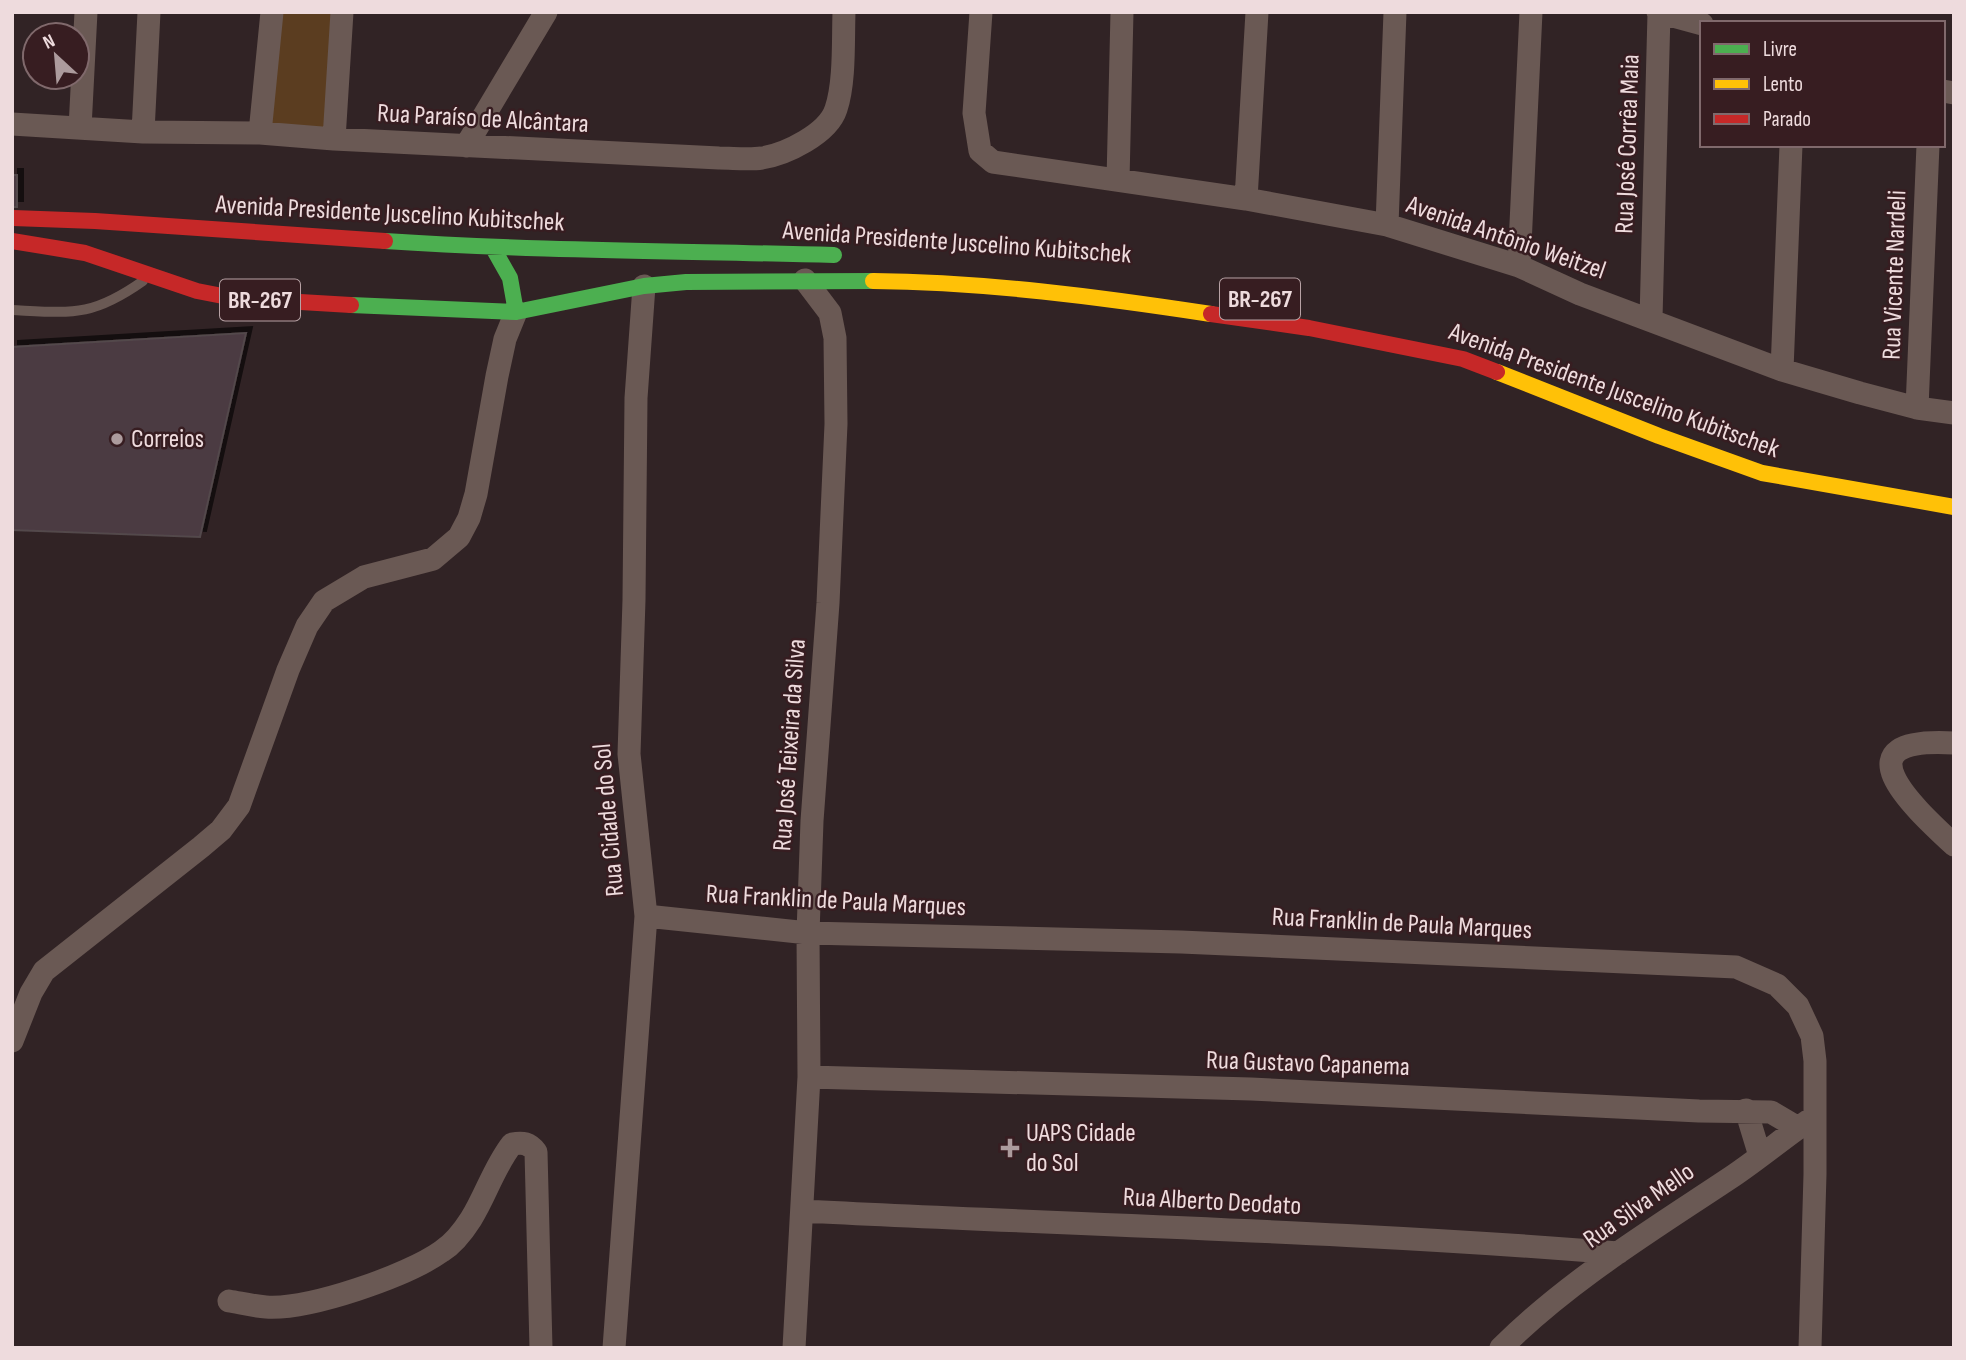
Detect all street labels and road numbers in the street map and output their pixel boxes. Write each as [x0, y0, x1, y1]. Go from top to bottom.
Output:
street label: Rua José Corrêa Maia [1609, 54, 1647, 234]
street label: Rua Paraíso de Alcântara [376, 98, 590, 140]
street label: Avenida Presidente Juscelino Kubitschek [214, 189, 565, 239]
street label: Avenida Antônio Weitzel [1401, 189, 1610, 287]
street label: Rua Vicente Nardeli [1877, 190, 1913, 360]
street label: Avenida Presidente Juscelino Kubitschek [781, 215, 1132, 271]
road number: BR-267 [1220, 278, 1300, 320]
road number: BR-267 [220, 279, 300, 320]
street label: Avenida Presidente Juscelino Kubitschek [1444, 316, 1783, 465]
street label: Rua José Teixeira da Silva [767, 638, 813, 852]
street label: Rua Cidade do Sol [587, 742, 631, 898]
street label: Rua Franklin de Paula Marques [705, 879, 967, 923]
street label: Rua Franklin de Paula Marques [1271, 902, 1533, 946]
street label: Rua Gustavo Capanema [1206, 1045, 1410, 1083]
street label: Rua Silva Mello [1578, 1157, 1700, 1255]
street label: Rua Alberto Deodato [1122, 1182, 1302, 1222]

